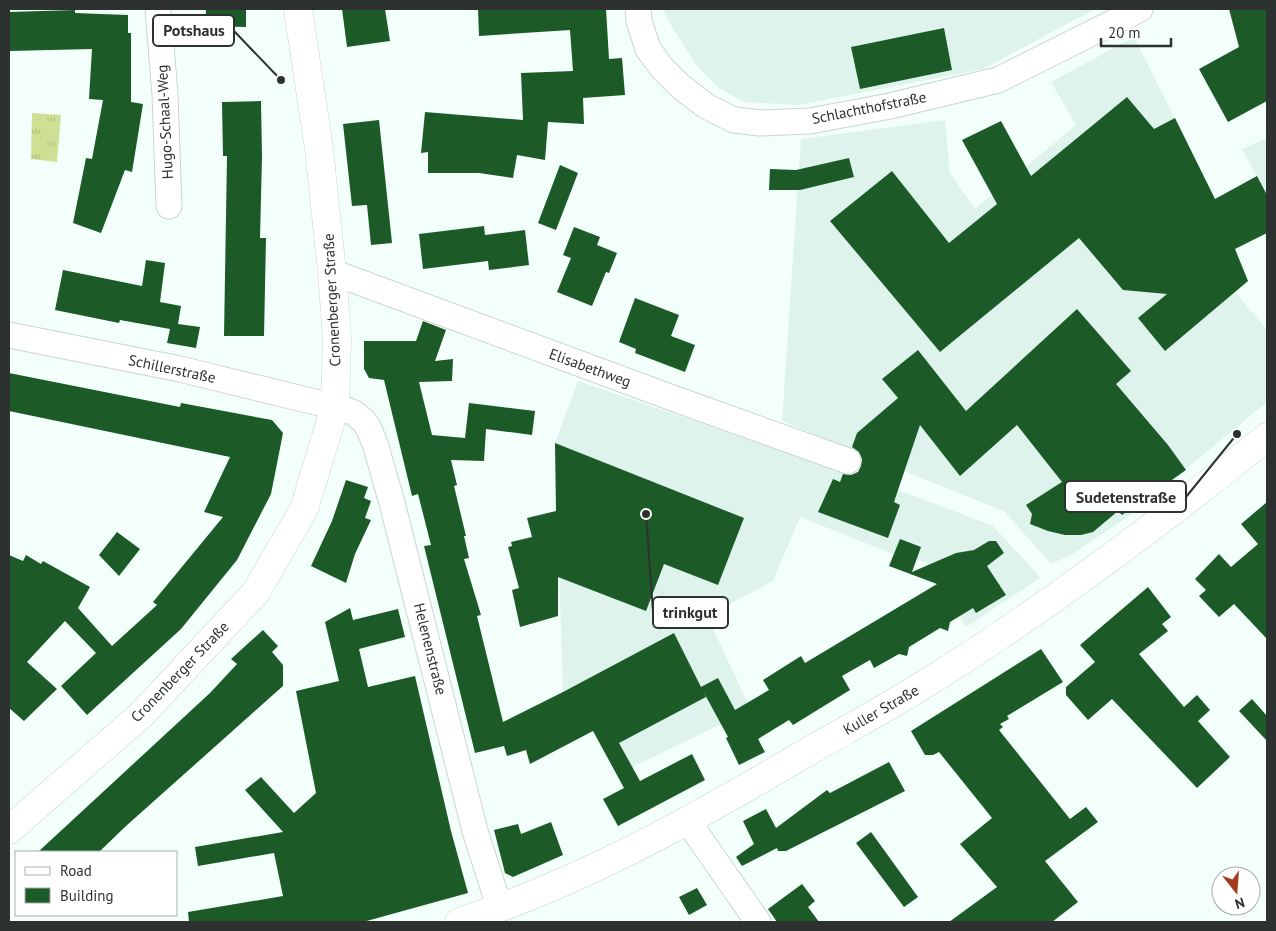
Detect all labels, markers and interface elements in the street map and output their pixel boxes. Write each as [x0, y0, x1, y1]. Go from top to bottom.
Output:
callout: Potshaus [153, 15, 234, 46]
scale bar [1101, 15, 1171, 47]
text: Potshaus [163, 20, 225, 40]
text: 20 m [1108, 23, 1141, 42]
street label: Hugo-Schaal-Weg [152, 64, 177, 180]
street label: Schlachthofstraße [810, 87, 928, 128]
street label: Cronenberger Straße [319, 233, 344, 367]
street label: Elisabethweg [547, 344, 634, 391]
street label: Schillerstraße [127, 350, 218, 387]
callout: Sudetenstraße [1065, 481, 1186, 512]
text: Sudetenstraße [1076, 487, 1176, 507]
callout: trinkgut [653, 597, 728, 628]
street label: Helenenstraße [410, 601, 451, 697]
text: trinkgut [663, 602, 718, 622]
street label: Cronenberger Straße [127, 617, 233, 726]
street label: Kuller Straße [839, 680, 922, 739]
legend [15, 851, 178, 916]
text: Road [60, 861, 92, 880]
north arrow [1211, 866, 1261, 916]
text: Building [60, 886, 114, 905]
text: N [1233, 893, 1247, 913]

